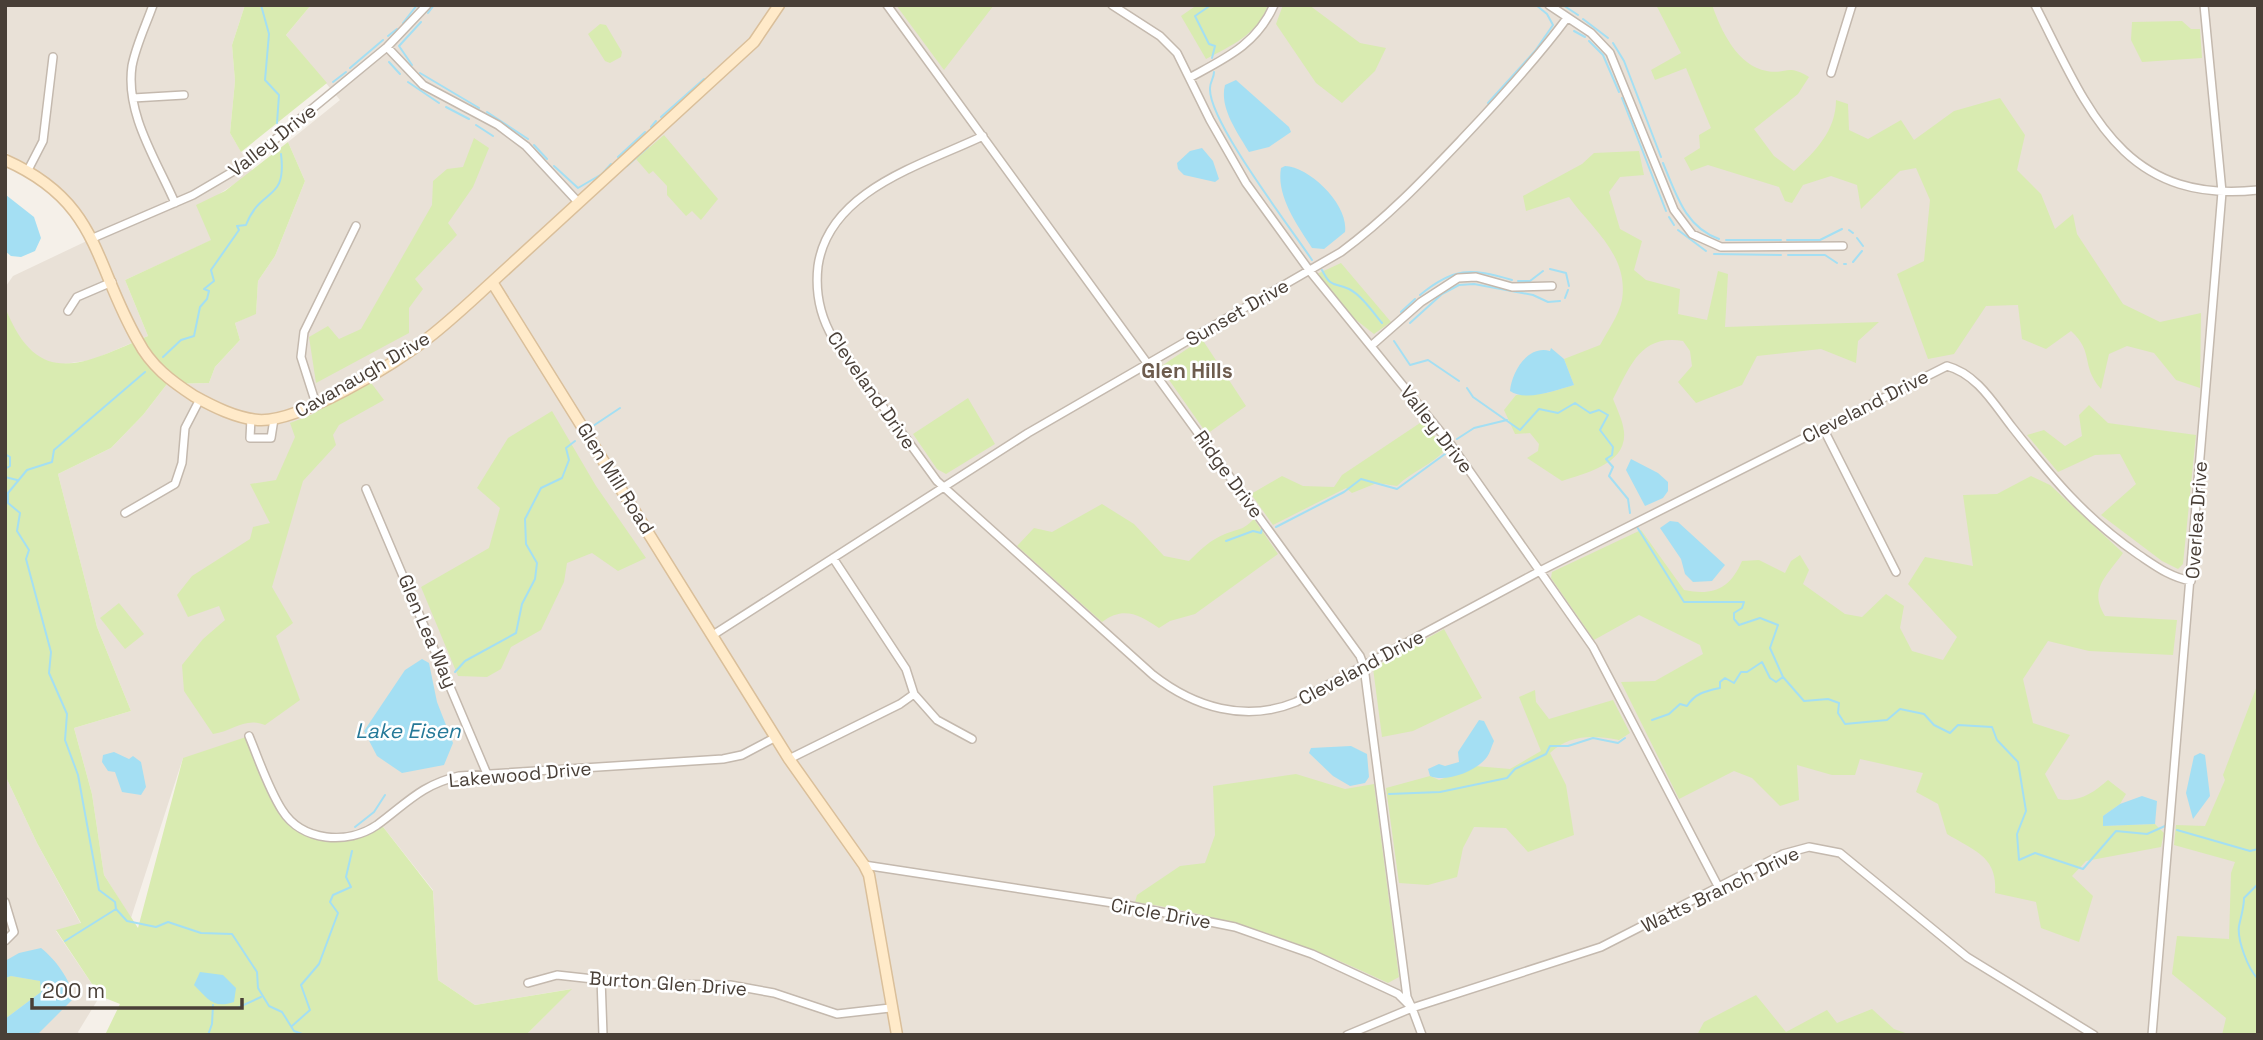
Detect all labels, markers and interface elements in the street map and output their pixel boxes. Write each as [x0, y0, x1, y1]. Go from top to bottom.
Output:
street label: Valley Drive [223, 98, 321, 182]
street label: Sunset Drive [1181, 273, 1293, 352]
street label: Cavanaugh Drive [290, 326, 434, 423]
street label: Cleveland Drive [822, 326, 922, 454]
district label: Glen Hills [1141, 357, 1233, 384]
street label: Cleveland Drive [1798, 364, 1933, 449]
street label: Valley Drive [1395, 380, 1479, 478]
street label: Glen Mill Road [571, 418, 660, 539]
street label: Ridge Drive [1188, 425, 1269, 523]
street label: Overlea Drive [2180, 460, 2213, 580]
street label: Glen Lea Way [392, 571, 463, 692]
street label: Cleveland Drive [1294, 624, 1428, 711]
water label: Lake Eisen [355, 717, 462, 744]
street label: Lakewood Drive [448, 756, 592, 793]
street label: Watts Branch Drive [1637, 840, 1803, 938]
street label: Circle Drive [1109, 892, 1213, 935]
street label: Burton Glen Drive [588, 966, 748, 1001]
scale bar [32, 967, 242, 1011]
text: 200 m [42, 977, 105, 1004]

